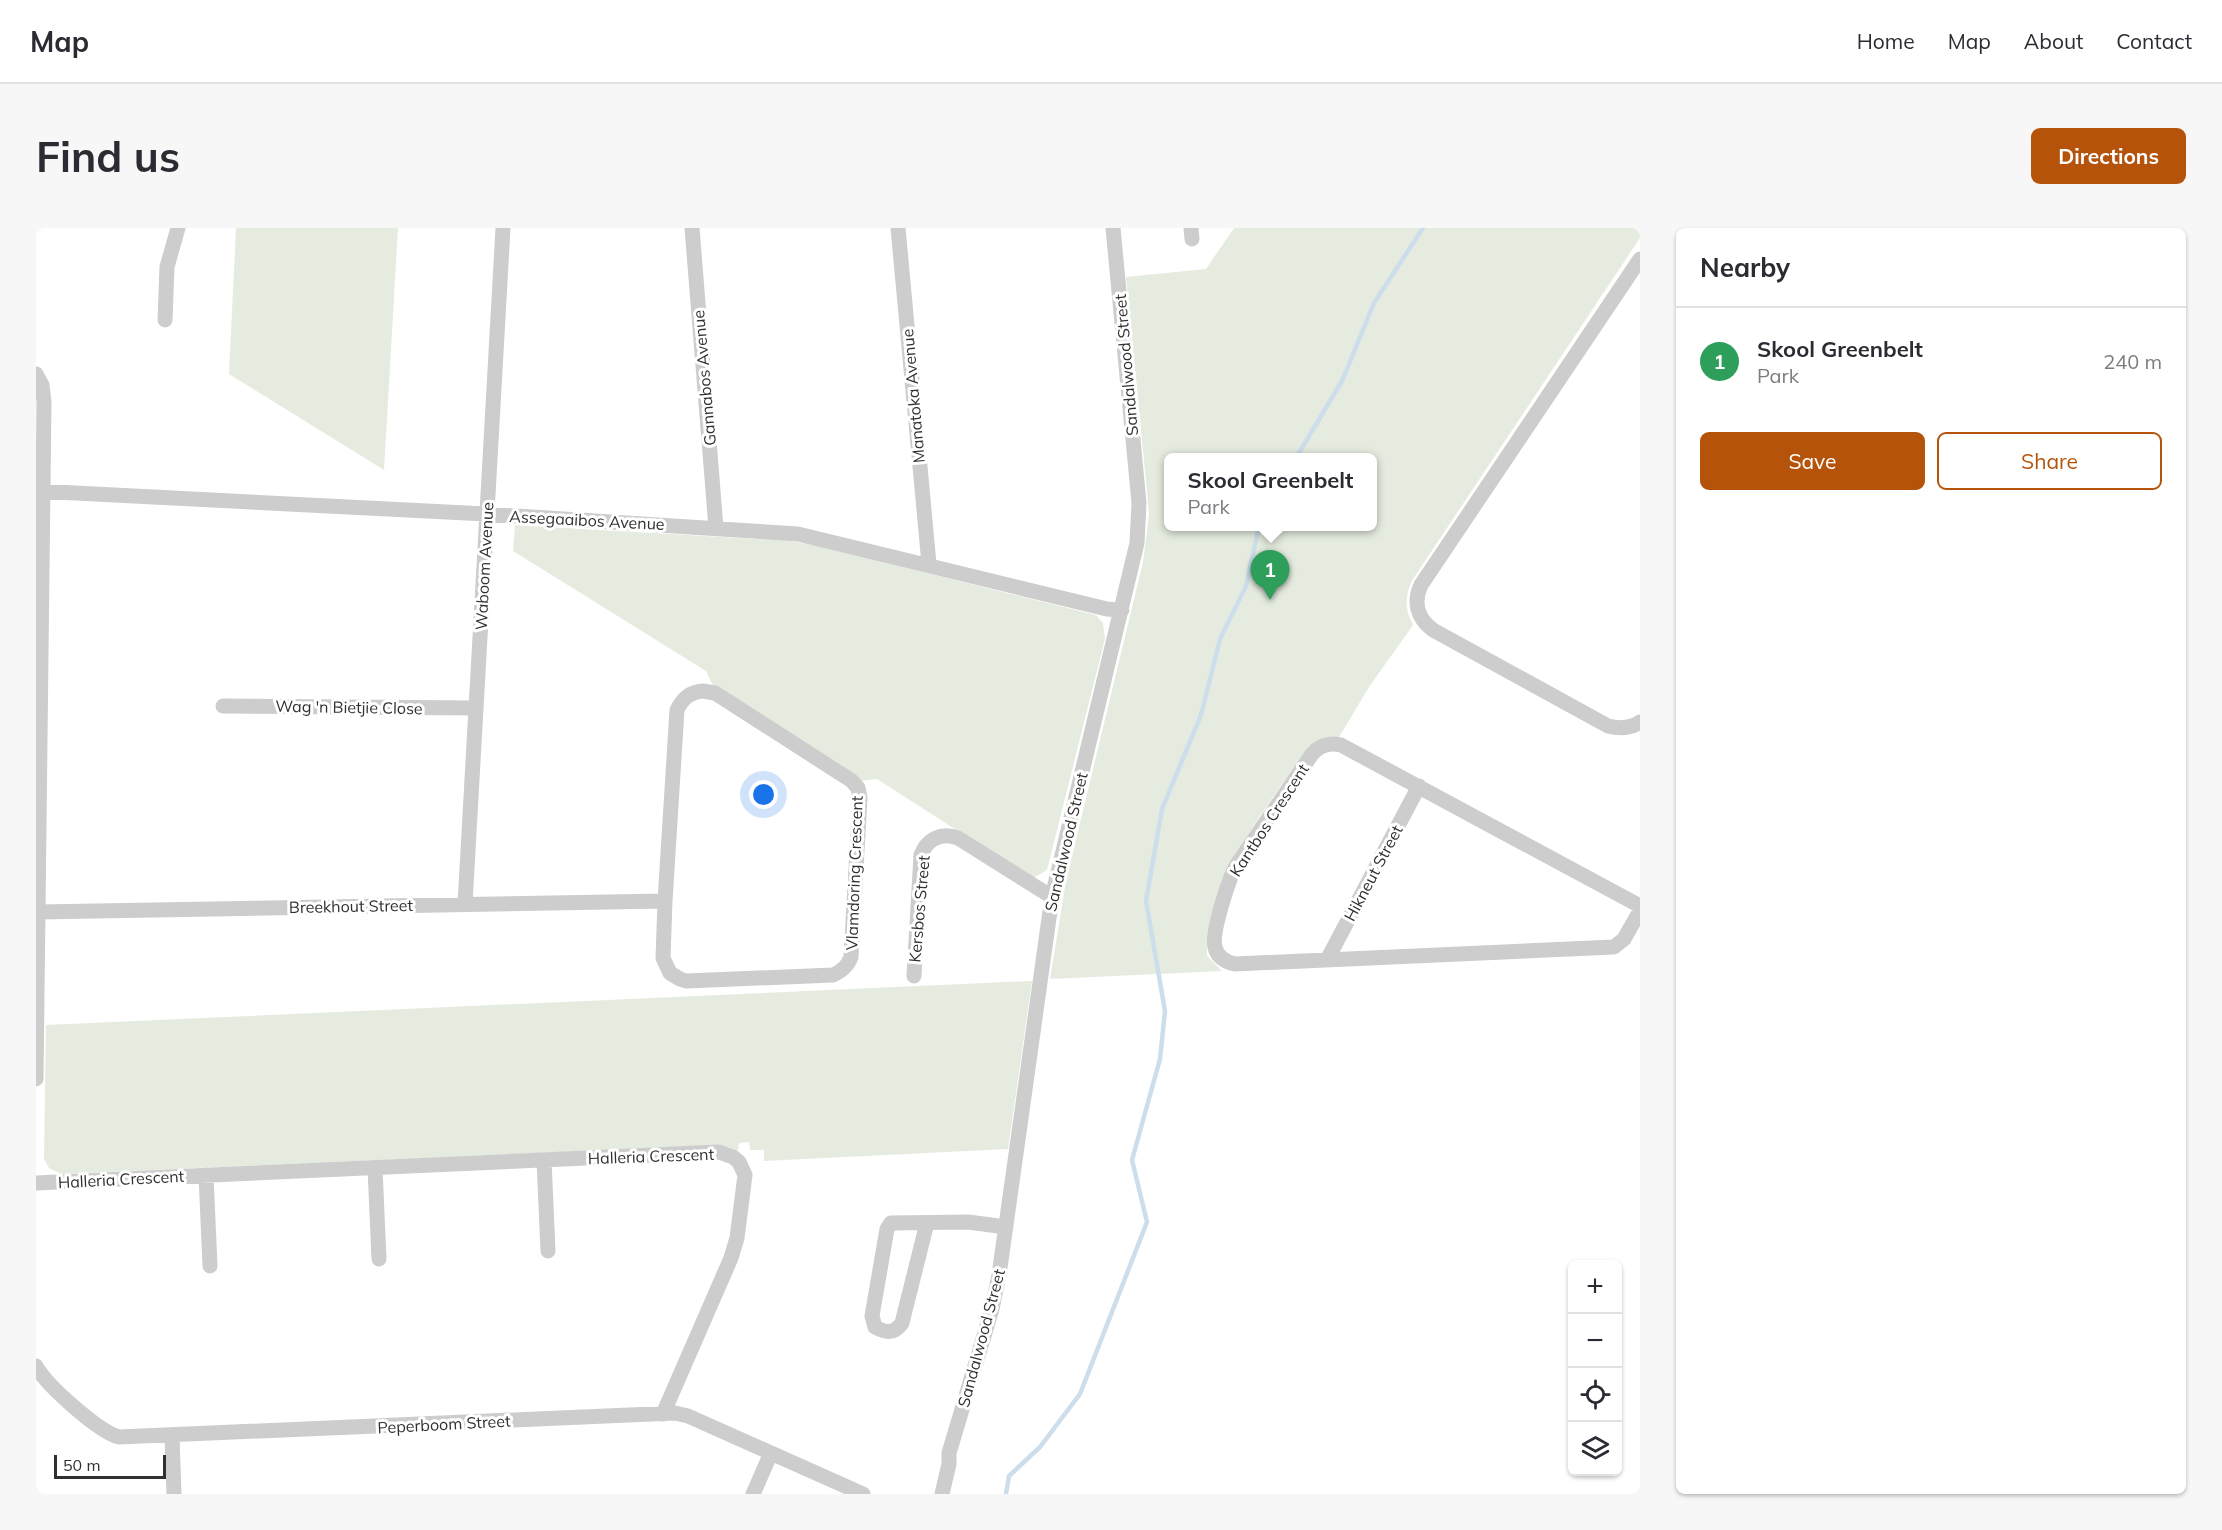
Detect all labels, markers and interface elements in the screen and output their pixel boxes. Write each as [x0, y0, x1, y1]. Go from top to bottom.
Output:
text: Map [30, 24, 89, 59]
text: Home [1857, 28, 1915, 54]
text: Map [1948, 28, 1991, 54]
text: About [2024, 28, 2083, 54]
text: Contact [2116, 28, 2192, 54]
button: Directions [2031, 128, 2186, 184]
text: Find us [36, 130, 180, 183]
text: Nearby [1700, 251, 1790, 284]
street label: Sandalwood Street [1110, 293, 1142, 437]
street label: Gannabos Avenue [688, 309, 720, 447]
street label: Manatoka Avenue [897, 328, 929, 464]
text: Skool Greenbelt [1757, 335, 1923, 363]
text: 1 [1714, 349, 1726, 374]
text: 240 m [2103, 349, 2162, 374]
text: Park [1757, 363, 1799, 388]
button: Save [1700, 432, 1925, 490]
button: Share [1937, 432, 2162, 490]
popup [1164, 453, 1377, 531]
text: Skool Greenbelt [1188, 466, 1353, 494]
text: Park [1188, 494, 1230, 519]
street label: Waboom Avenue [471, 501, 497, 631]
street label: Assegaaibos Avenue [509, 506, 665, 534]
pin: 1 [1250, 550, 1290, 600]
street label: Wag 'n Bietjie Close [275, 696, 423, 718]
street label: Kantbos Crescent [1225, 760, 1313, 880]
street label: Sandalwood Street [1040, 770, 1092, 913]
your location [749, 780, 778, 809]
street label: Vlamdoring Crescent [841, 795, 867, 951]
street label: Hikneut Street [1339, 821, 1407, 924]
street label: Kersbos Street [904, 854, 934, 963]
street label: Breekhout Street [289, 895, 414, 917]
street label: Halleria Crescent [588, 1144, 715, 1168]
street label: Halleria Crescent [57, 1166, 185, 1192]
map controls [1568, 1260, 1622, 1476]
button: + [1568, 1260, 1622, 1314]
street label: Sandalwood Street [953, 1266, 1009, 1409]
button: − [1568, 1314, 1622, 1368]
button: locate [1568, 1368, 1622, 1422]
street label: Peperboom Street [377, 1411, 511, 1437]
button: layers [1568, 1422, 1622, 1476]
scale bar [54, 1452, 166, 1480]
text: 50 m [63, 1455, 100, 1475]

